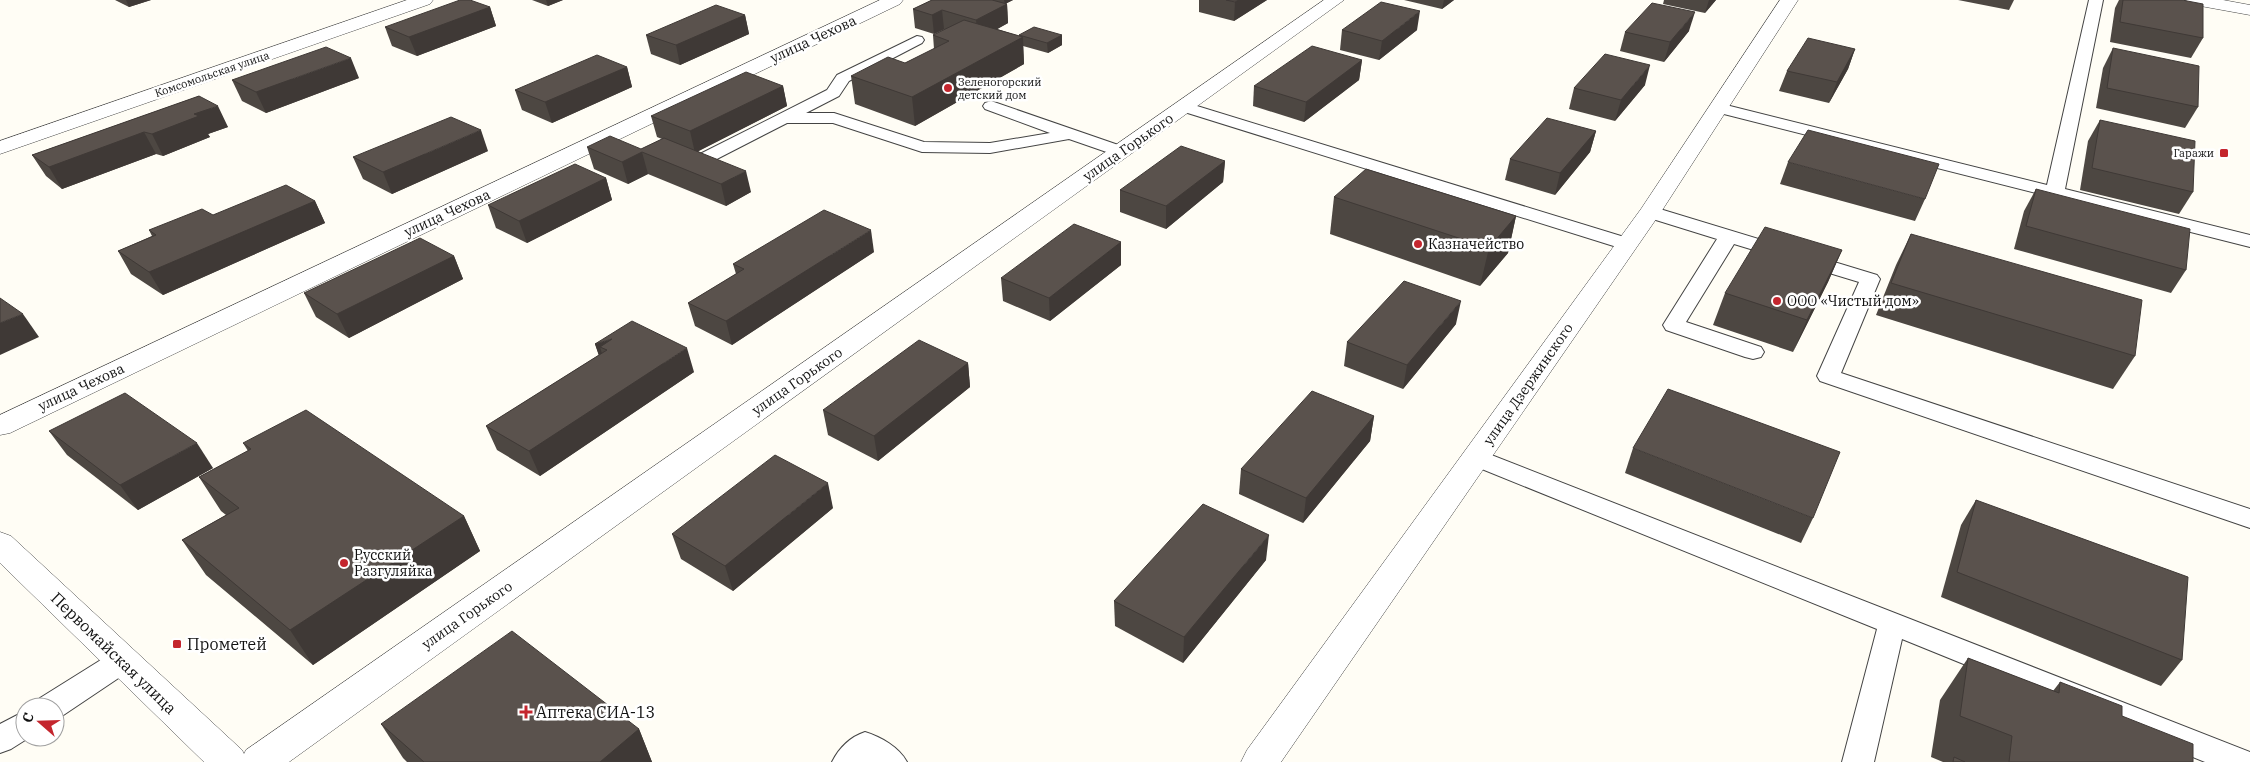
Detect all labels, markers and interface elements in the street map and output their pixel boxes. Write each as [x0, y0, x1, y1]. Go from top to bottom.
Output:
street label: улица Чехова [767, 11, 859, 67]
street label: Комсомольская улица [153, 48, 271, 100]
place label: Зеленогорский детский дом [958, 75, 1042, 102]
marker: Зеленогорский детский дом [942, 82, 954, 94]
street label: улица Горького [1079, 109, 1177, 185]
place label: Гаражи [2173, 146, 2214, 160]
marker: Гаражи [2218, 147, 2230, 159]
street label: улица Чехова [401, 185, 493, 241]
place label: Казначейство [1428, 235, 1524, 253]
marker: Казначейство [1412, 238, 1424, 250]
place label: ООО «Чистый дом» [1787, 292, 1919, 310]
marker: ООО «Чистый дом» [1771, 295, 1783, 307]
street label: улица Дзержинского [1479, 319, 1577, 448]
street label: улица Горького [748, 343, 846, 419]
street label: улица Чехова [35, 359, 127, 415]
place label: Русский Разгуляйка [354, 546, 433, 580]
marker: Русский Разгуляйка [338, 557, 350, 569]
street label: улица Горького [418, 577, 516, 653]
street label: Первомайская улица [47, 588, 181, 718]
place label: Прометей [187, 634, 267, 654]
marker: Прометей [171, 638, 183, 650]
north arrow [15, 697, 65, 747]
place label: Аптека СИА-13 [536, 702, 655, 722]
marker: Аптека СИА-13 [520, 706, 532, 718]
text: С [18, 710, 38, 725]

